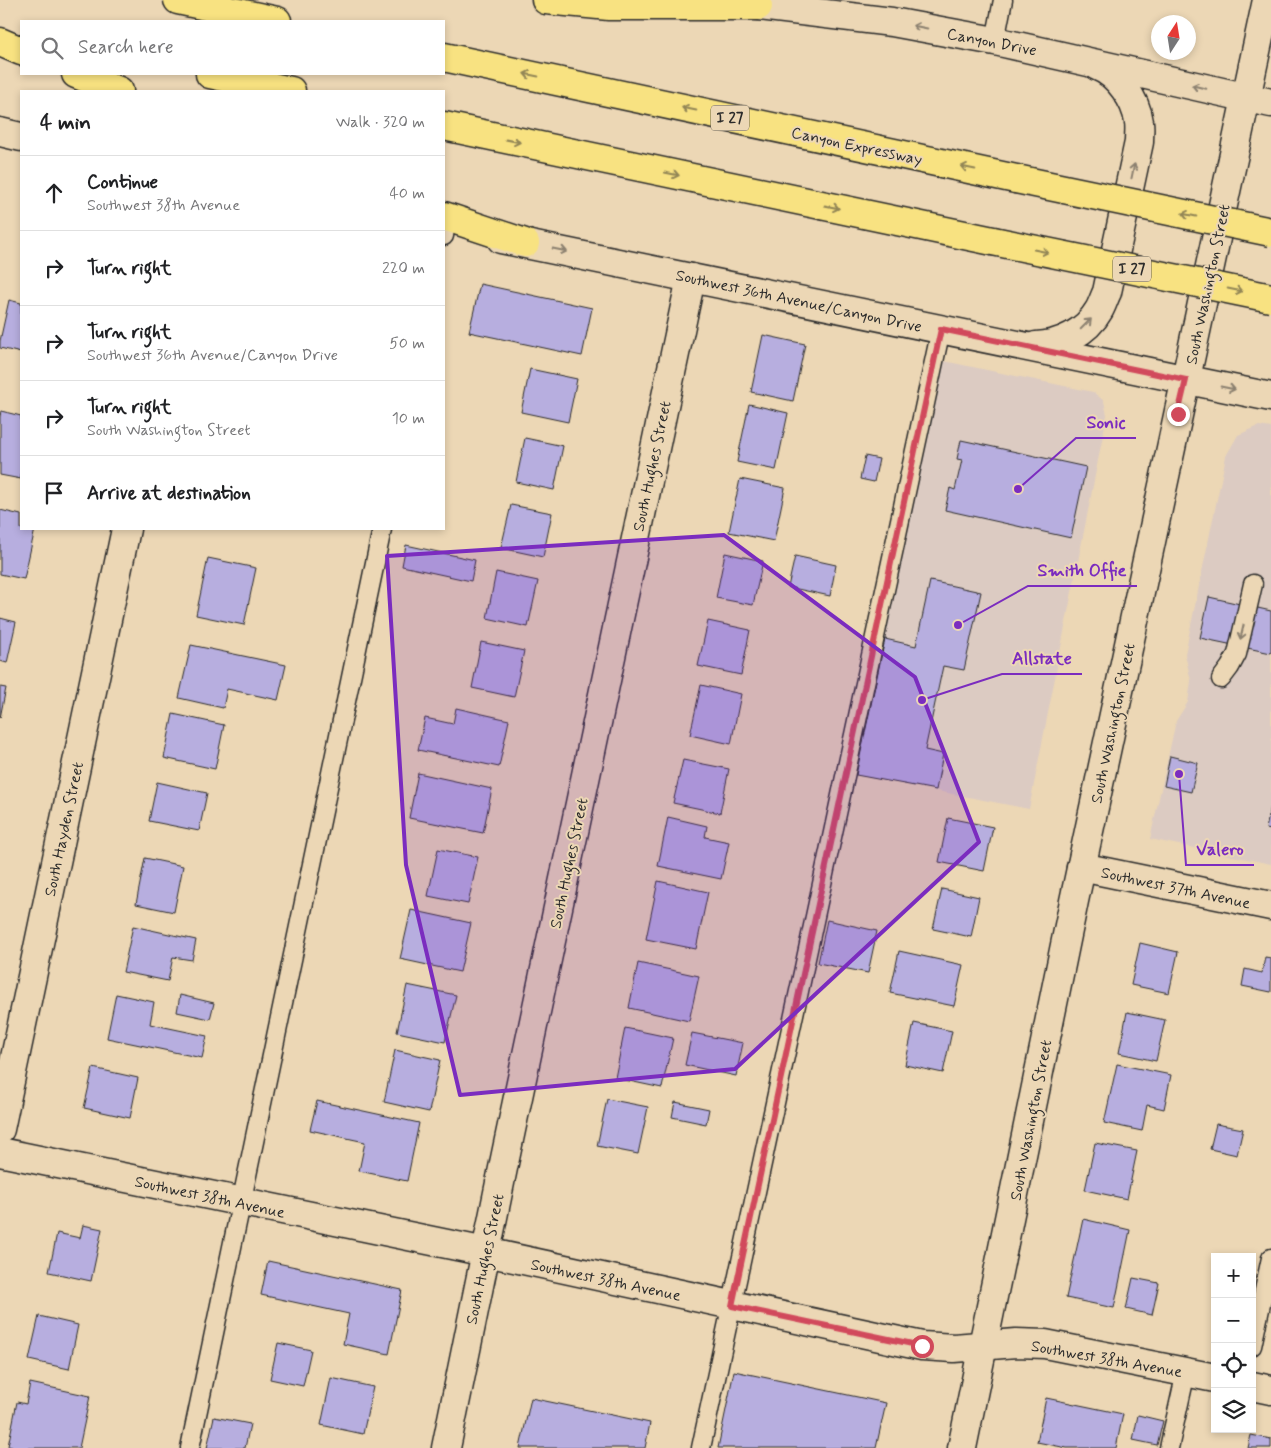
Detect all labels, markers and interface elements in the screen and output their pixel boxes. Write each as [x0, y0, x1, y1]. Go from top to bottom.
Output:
north arrow [1151, 15, 1196, 60]
search box [20, 20, 445, 75]
one-way arrow [913, 22, 929, 32]
street label: Canyon Drive [945, 23, 1038, 61]
icon: search [38, 34, 66, 62]
text: Search here [78, 35, 174, 60]
one-way arrow [523, 70, 539, 79]
one-way arrow [1192, 81, 1208, 91]
one-way arrow [682, 104, 698, 113]
road number: I 27 [711, 106, 749, 130]
text: 4 min [40, 109, 91, 137]
text: Walk · 320 m [336, 112, 425, 133]
street label: Canyon Expressway [789, 122, 924, 171]
one-way arrow [505, 137, 521, 146]
one-way arrow [961, 163, 977, 173]
one-way arrow [1129, 164, 1138, 180]
text: Continue [87, 170, 158, 195]
one-way arrow [664, 170, 680, 179]
icon: ahead [40, 179, 68, 207]
text: 40 m [389, 183, 425, 204]
text: Southwest 38th Avenue [87, 195, 240, 216]
street label: South Washington Street [1181, 202, 1237, 367]
one-way arrow [823, 203, 839, 212]
one-way arrow [1181, 210, 1197, 219]
one-way arrow [552, 246, 568, 256]
one-way arrow [1033, 246, 1049, 256]
icon: right [40, 254, 68, 282]
text: Turn right [87, 256, 171, 281]
road number: I 27 [1113, 256, 1151, 282]
text: 220 m [382, 258, 425, 279]
street label: Southwest 36th Avenue/Canyon Drive [674, 265, 924, 338]
one-way arrow [1226, 286, 1242, 295]
one-way arrow [1080, 318, 1093, 330]
text: Turn right [87, 320, 171, 345]
icon: right [40, 329, 68, 357]
text: 50 m [389, 333, 425, 354]
text: Southwest 36th Avenue/Canyon Drive [87, 345, 338, 366]
one-way arrow [1220, 384, 1236, 394]
text: Turn right [87, 395, 171, 420]
street label: South Hughes Street [628, 399, 678, 534]
route end [1167, 403, 1190, 426]
icon: right [40, 404, 68, 432]
callout: Sonic [1076, 405, 1136, 438]
text: 10 m [392, 408, 425, 429]
text: Sonic [1086, 411, 1126, 435]
text: South Washington Street [87, 420, 250, 441]
icon: arrive [40, 479, 68, 507]
text: Arrive at destination [87, 481, 251, 506]
callout: Smith Offie [1028, 553, 1137, 586]
text: Smith Offie [1038, 559, 1127, 583]
one-way arrow [1237, 623, 1246, 639]
callout: Allstate [1002, 641, 1082, 674]
street label: South Washington Street [1086, 641, 1142, 806]
text: Allstate [1012, 647, 1072, 671]
street label: South Hayden Street [40, 760, 89, 899]
street label: South Hughes Street [545, 796, 595, 931]
callout: Valero [1186, 832, 1254, 865]
text: Valero [1196, 838, 1244, 862]
street label: Southwest 37th Avenue [1099, 862, 1252, 915]
street label: South Washington Street [1006, 1038, 1058, 1203]
street label: Southwest 38th Avenue [133, 1171, 287, 1224]
street label: South Hughes Street [461, 1192, 511, 1327]
map controls [1211, 1253, 1256, 1433]
button: + [1211, 1253, 1256, 1298]
street label: Southwest 38th Avenue [529, 1254, 683, 1307]
button: − [1211, 1298, 1256, 1343]
route start [911, 1335, 934, 1358]
street label: Southwest 38th Avenue [1030, 1336, 1184, 1383]
button: locate [1211, 1343, 1256, 1388]
button: layers [1211, 1388, 1256, 1433]

